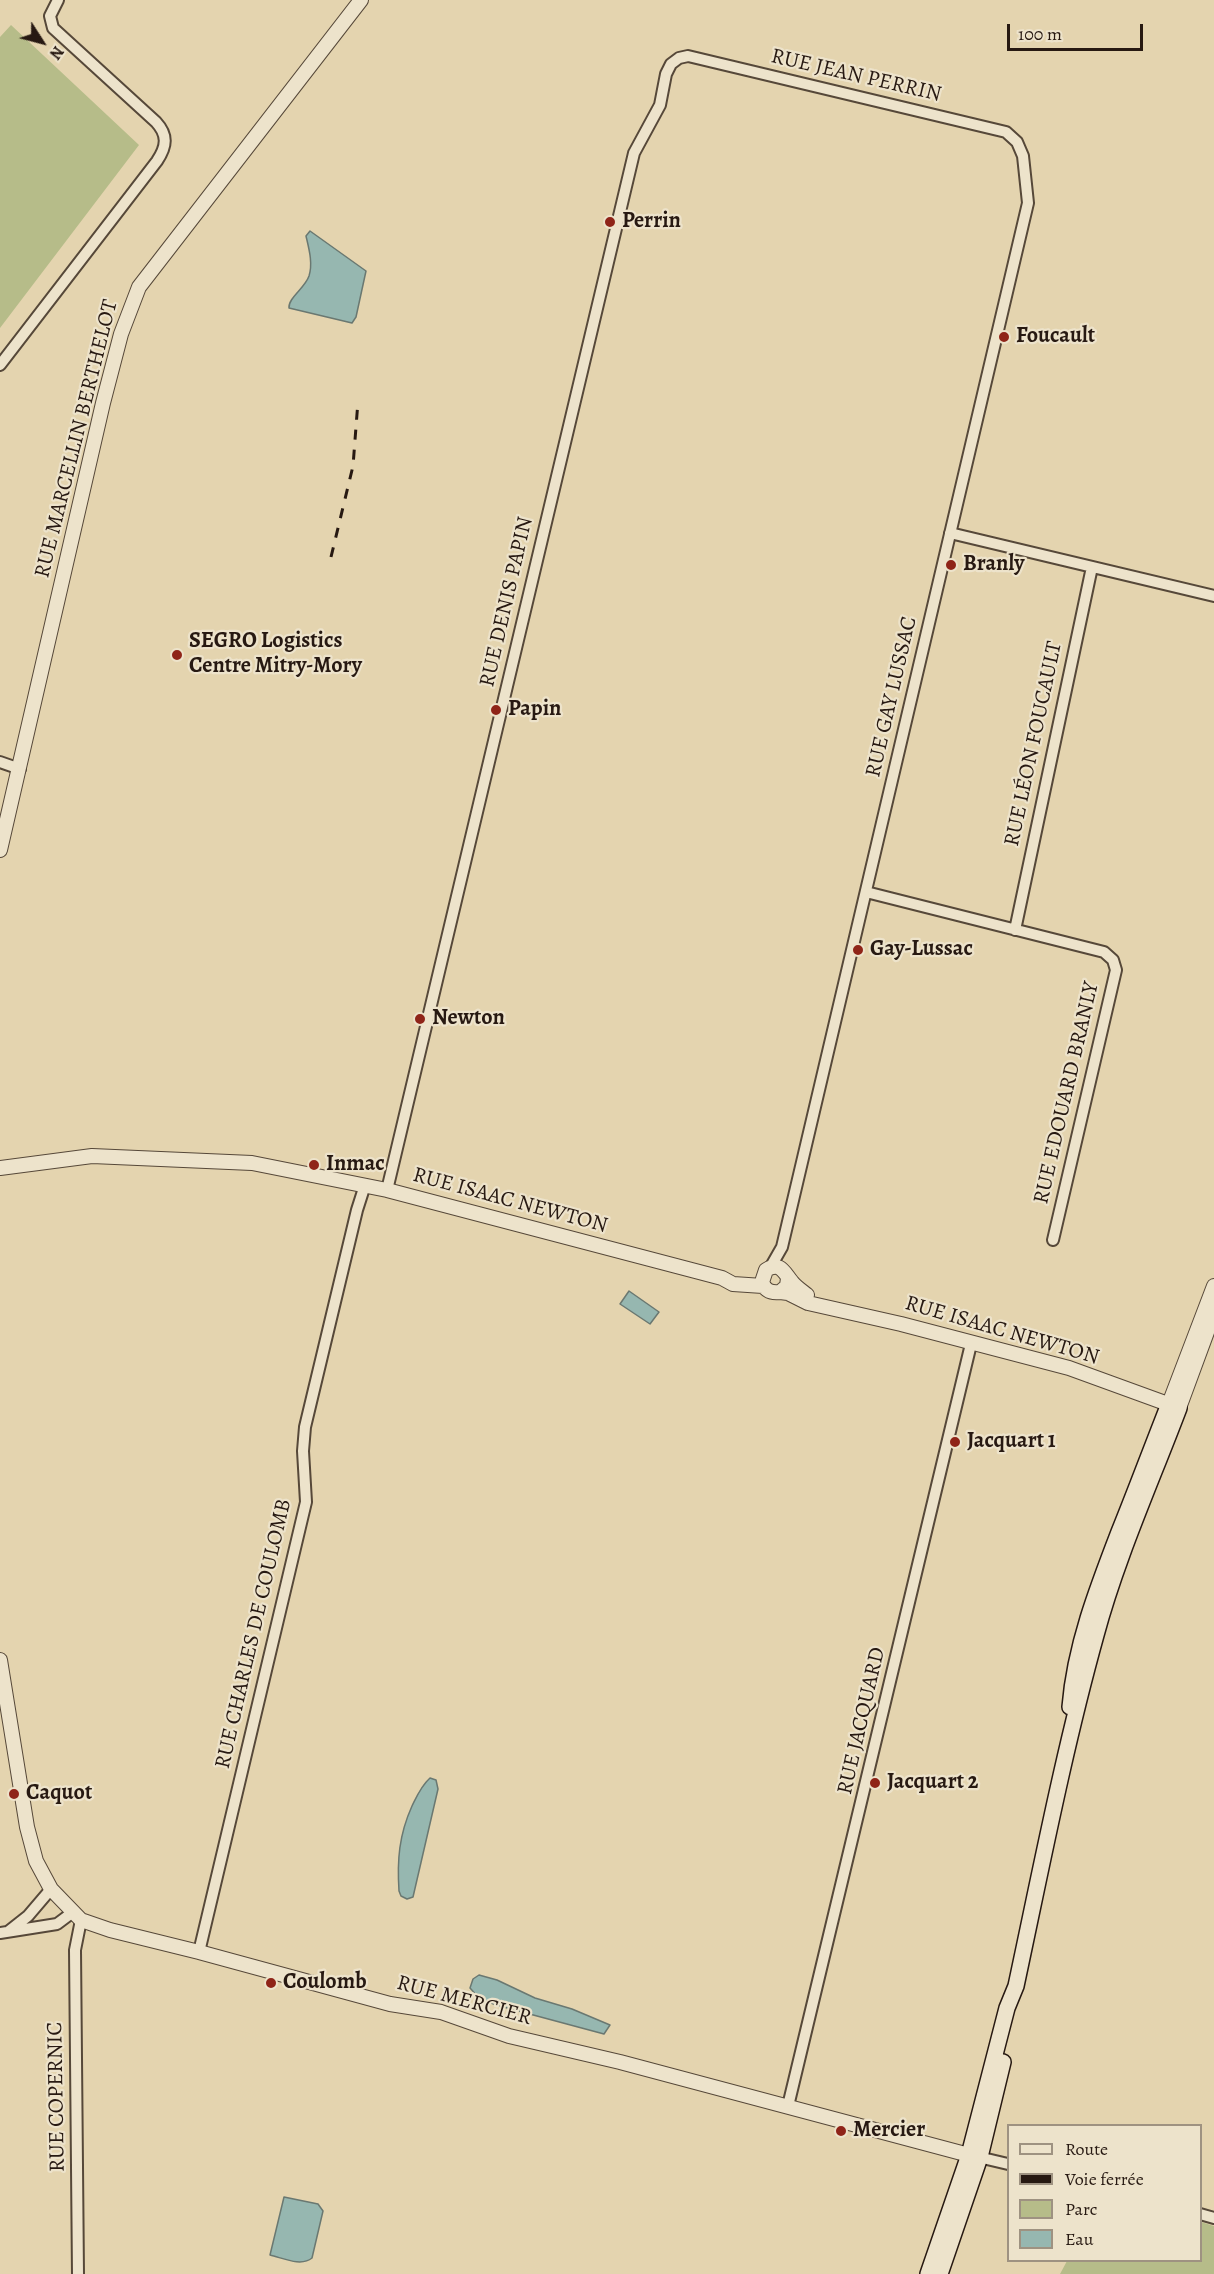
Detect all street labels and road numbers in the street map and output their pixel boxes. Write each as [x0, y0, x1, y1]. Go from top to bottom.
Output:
street label: RUE JEAN PERRIN [768, 44, 944, 108]
street label: RUE MARCELLIN BERTHELOT [30, 297, 124, 581]
street label: RUE DENIS PAPIN [475, 514, 539, 690]
street label: RUE GAY LUSSAC [861, 614, 923, 780]
street label: RUE LÉON FOUCAULT [999, 639, 1069, 849]
street label: RUE EDOUARD BRANLY [1029, 979, 1105, 1207]
street label: RUE ISAAC NEWTON [410, 1162, 610, 1240]
street label: RUE ISAAC NEWTON [902, 1291, 1102, 1371]
street label: RUE CHARLES DE COULOMB [210, 1496, 298, 1772]
street label: RUE JACQUARD [832, 1645, 892, 1797]
street label: RUE MERCIER [394, 1970, 534, 2032]
street label: RUE COPERNIC [42, 2022, 72, 2172]

